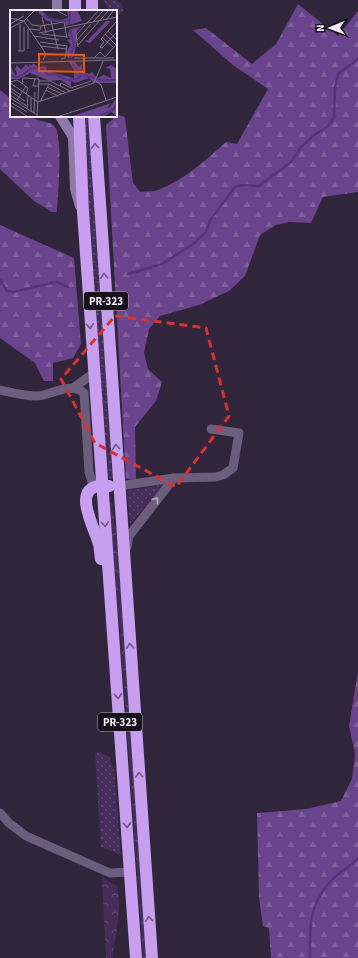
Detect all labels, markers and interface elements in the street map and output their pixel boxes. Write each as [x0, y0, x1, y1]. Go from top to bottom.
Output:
north arrow [310, 8, 350, 48]
inset map [10, 10, 117, 117]
text: N [313, 24, 328, 32]
one-way arrow [91, 143, 100, 149]
one-way arrow [99, 273, 108, 279]
road number: PR-323 [84, 292, 128, 310]
one-way arrow [86, 323, 95, 329]
one-way arrow [111, 444, 120, 450]
one-way arrow [151, 498, 158, 505]
one-way arrow [101, 521, 110, 527]
one-way arrow [125, 643, 134, 649]
one-way arrow [113, 693, 122, 699]
road number: PR-323 [98, 713, 142, 731]
one-way arrow [134, 772, 143, 778]
one-way arrow [122, 822, 131, 828]
one-way arrow [145, 916, 154, 922]

